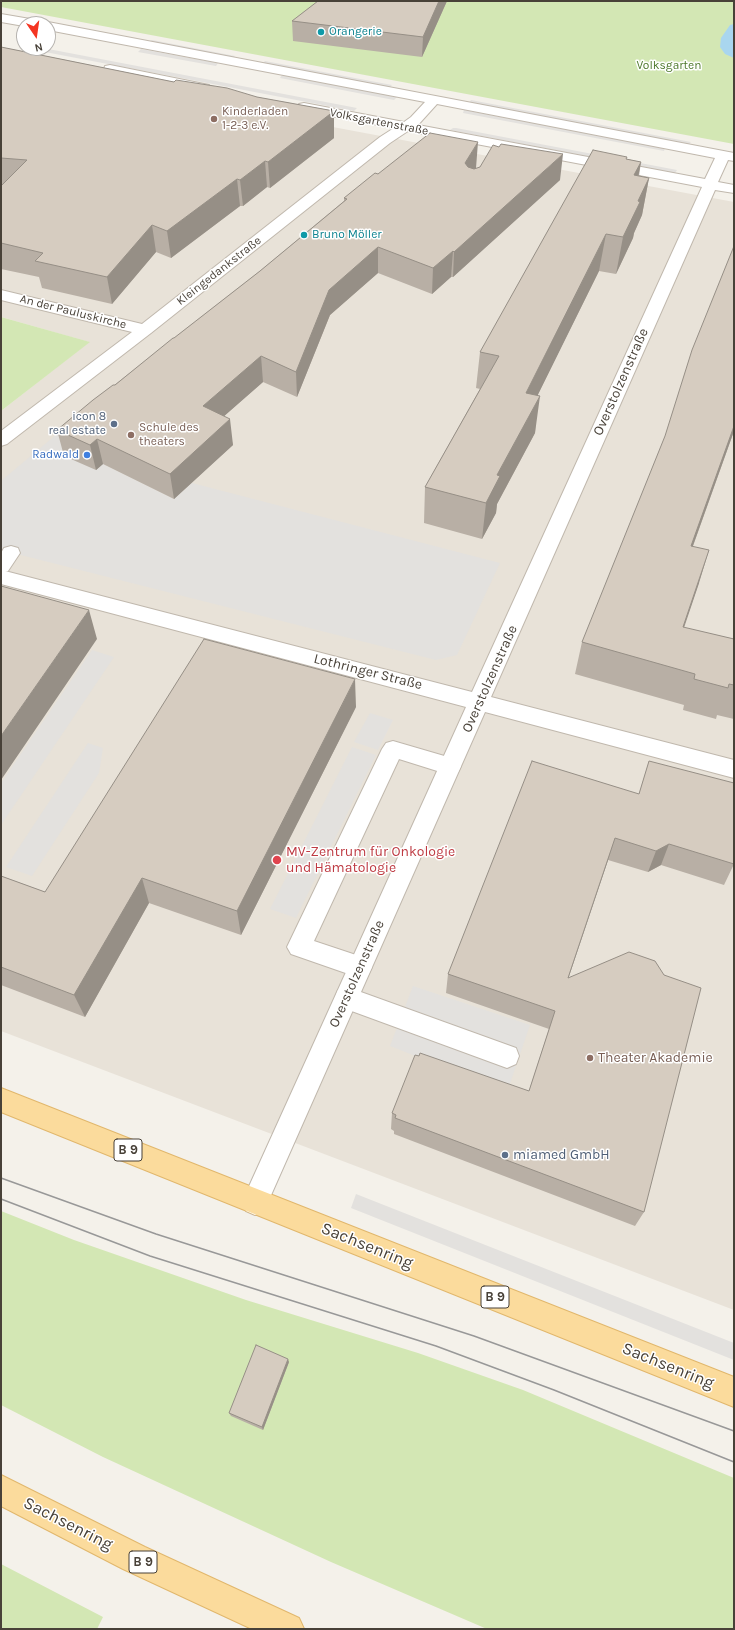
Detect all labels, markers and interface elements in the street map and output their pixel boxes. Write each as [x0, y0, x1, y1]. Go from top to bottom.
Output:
north arrow [16, 16, 56, 56]
place label: Orangerie [329, 25, 382, 39]
marker: Orangerie [316, 27, 326, 37]
text: N [33, 40, 44, 54]
park label: Volksgarten [637, 59, 701, 73]
place label: Kinderladen 1-2-3 e.V. [222, 105, 288, 133]
street label: Volksgartenstraße [328, 105, 430, 139]
marker: Kinderladen 1-2-3 e.V. [209, 114, 219, 124]
place label: Bruno Möller [312, 228, 382, 242]
marker: Bruno Möller [299, 230, 309, 240]
street label: Kleingedankstraße [174, 233, 264, 309]
street label: An der Pauluskirche [18, 292, 128, 332]
street label: Overstolzenstraße [590, 326, 652, 438]
place label: icon 8 real estate [48, 410, 106, 438]
marker: icon 8 real estate [109, 419, 119, 429]
place label: Schule des theaters [139, 421, 199, 449]
marker: Schule des theaters [126, 430, 136, 440]
place label: Radwald [32, 448, 79, 462]
marker: Radwald [82, 450, 92, 460]
street label: Overstolzenstraße [459, 623, 521, 735]
street label: Lothringer Straße [312, 650, 424, 694]
place label: MV-Zentrum für Onkologie und Hämatologie [286, 844, 455, 876]
marker: MV-Zentrum für Onkologie und Hämatologie [271, 854, 283, 866]
street label: Overstolzenstraße [326, 918, 388, 1030]
place label: Theater Akademie [598, 1050, 713, 1066]
marker: Theater Akademie [585, 1053, 595, 1063]
road number: B 9 [114, 1139, 142, 1161]
place label: miamed GmbH [513, 1147, 610, 1163]
marker: miamed GmbH [500, 1150, 510, 1160]
street label: Sachsenring [318, 1218, 416, 1274]
road number: B 9 [481, 1286, 509, 1308]
street label: Sachsenring [619, 1338, 717, 1394]
street label: Sachsenring [20, 1493, 116, 1555]
road number: B 9 [129, 1551, 157, 1573]

